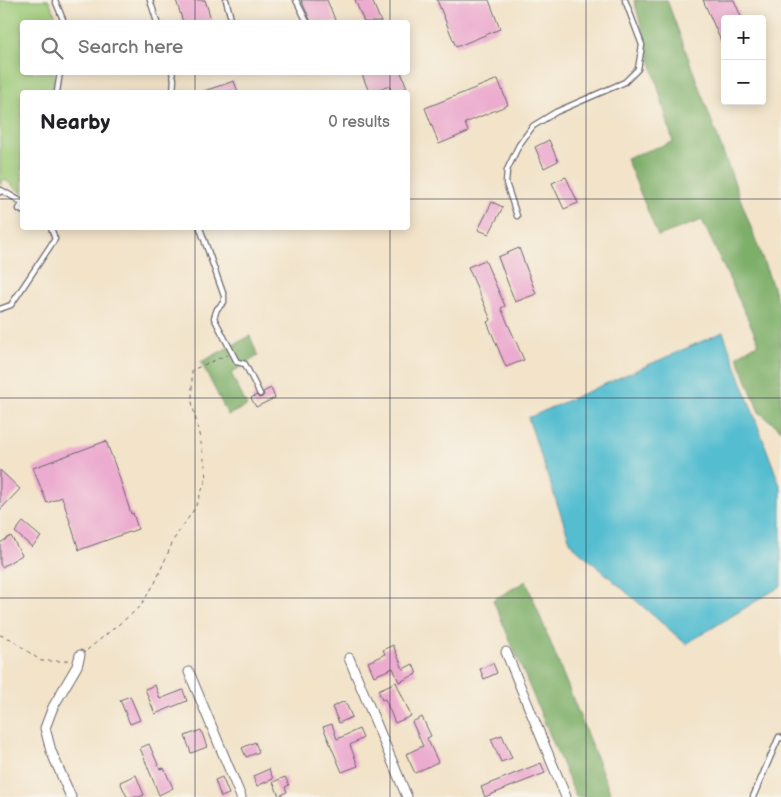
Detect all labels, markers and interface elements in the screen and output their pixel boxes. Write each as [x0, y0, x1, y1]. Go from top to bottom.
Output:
map controls [721, 15, 766, 105]
button: + [721, 15, 766, 60]
search box [20, 20, 410, 75]
icon: search [38, 34, 66, 62]
text: Search here [78, 36, 183, 59]
button: − [721, 60, 766, 105]
text: Nearby [40, 110, 110, 135]
text: 0 results [328, 113, 390, 132]

